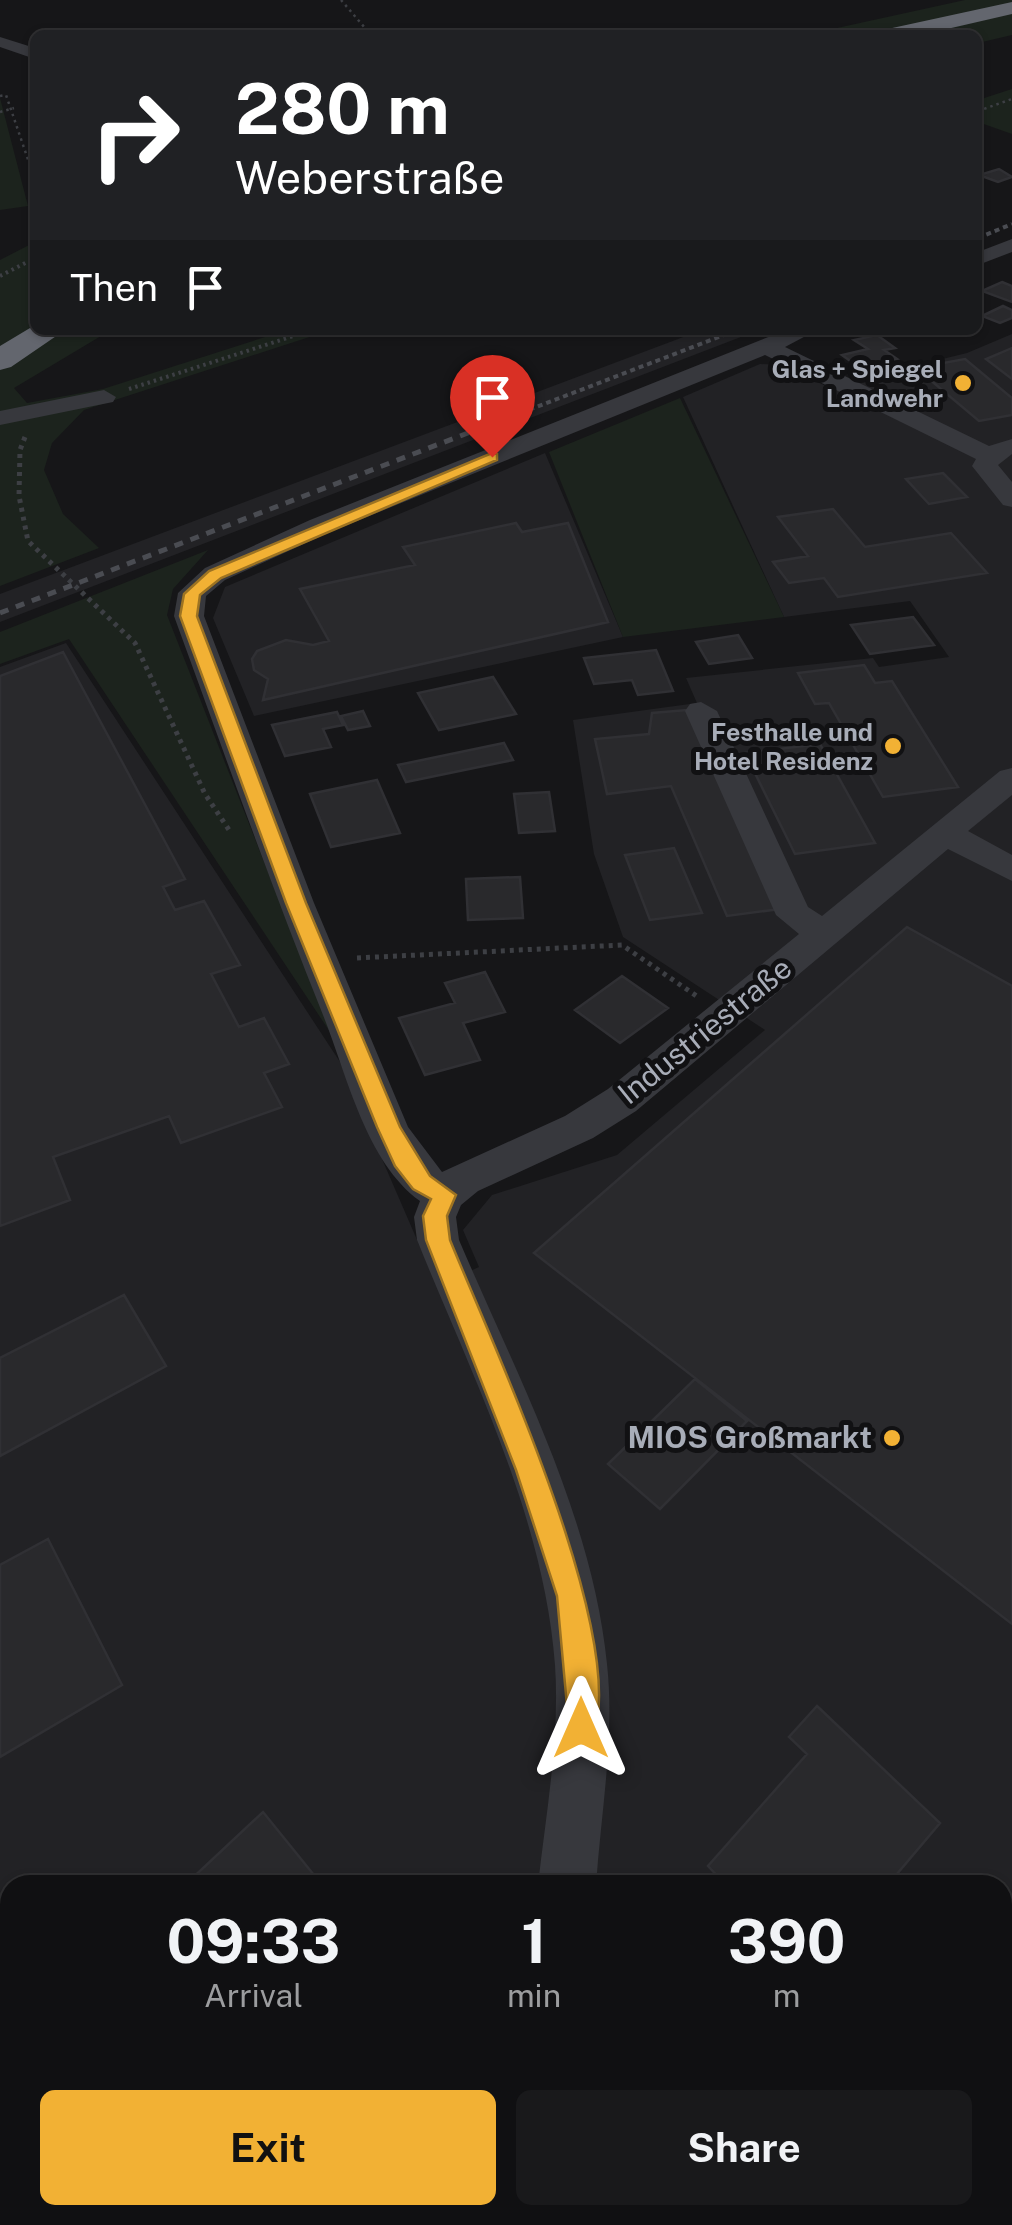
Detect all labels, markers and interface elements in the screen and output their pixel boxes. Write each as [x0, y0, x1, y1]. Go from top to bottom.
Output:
text: 280 m [235, 67, 450, 150]
icon: right [70, 70, 200, 200]
text: Weberstraße [235, 151, 505, 204]
icon: arrive [178, 260, 233, 315]
text: Then [70, 265, 158, 310]
place label: Glas + Spiegel Landwehr [771, 354, 943, 413]
pin [450, 355, 535, 458]
icon: arrive [465, 370, 520, 425]
marker: Glas + Spiegel Landwehr [952, 372, 974, 394]
place label: Festhalle und Hotel Residenz [694, 717, 873, 776]
marker: Festhalle und Hotel Residenz [882, 735, 904, 757]
street label: Industriestraße [610, 949, 798, 1111]
place label: MIOS Großmarkt [628, 1419, 872, 1455]
marker: MIOS Großmarkt [881, 1427, 903, 1449]
position arrow [529, 1676, 633, 1780]
text: 09:33 [167, 1906, 340, 1977]
text: 1 [521, 1906, 547, 1977]
text: 390 [728, 1906, 845, 1977]
text: Arrival [204, 1977, 303, 2014]
text: min [507, 1977, 561, 2014]
text: m [773, 1977, 800, 2014]
button: Exit [40, 2090, 496, 2205]
button: Share [516, 2090, 972, 2205]

